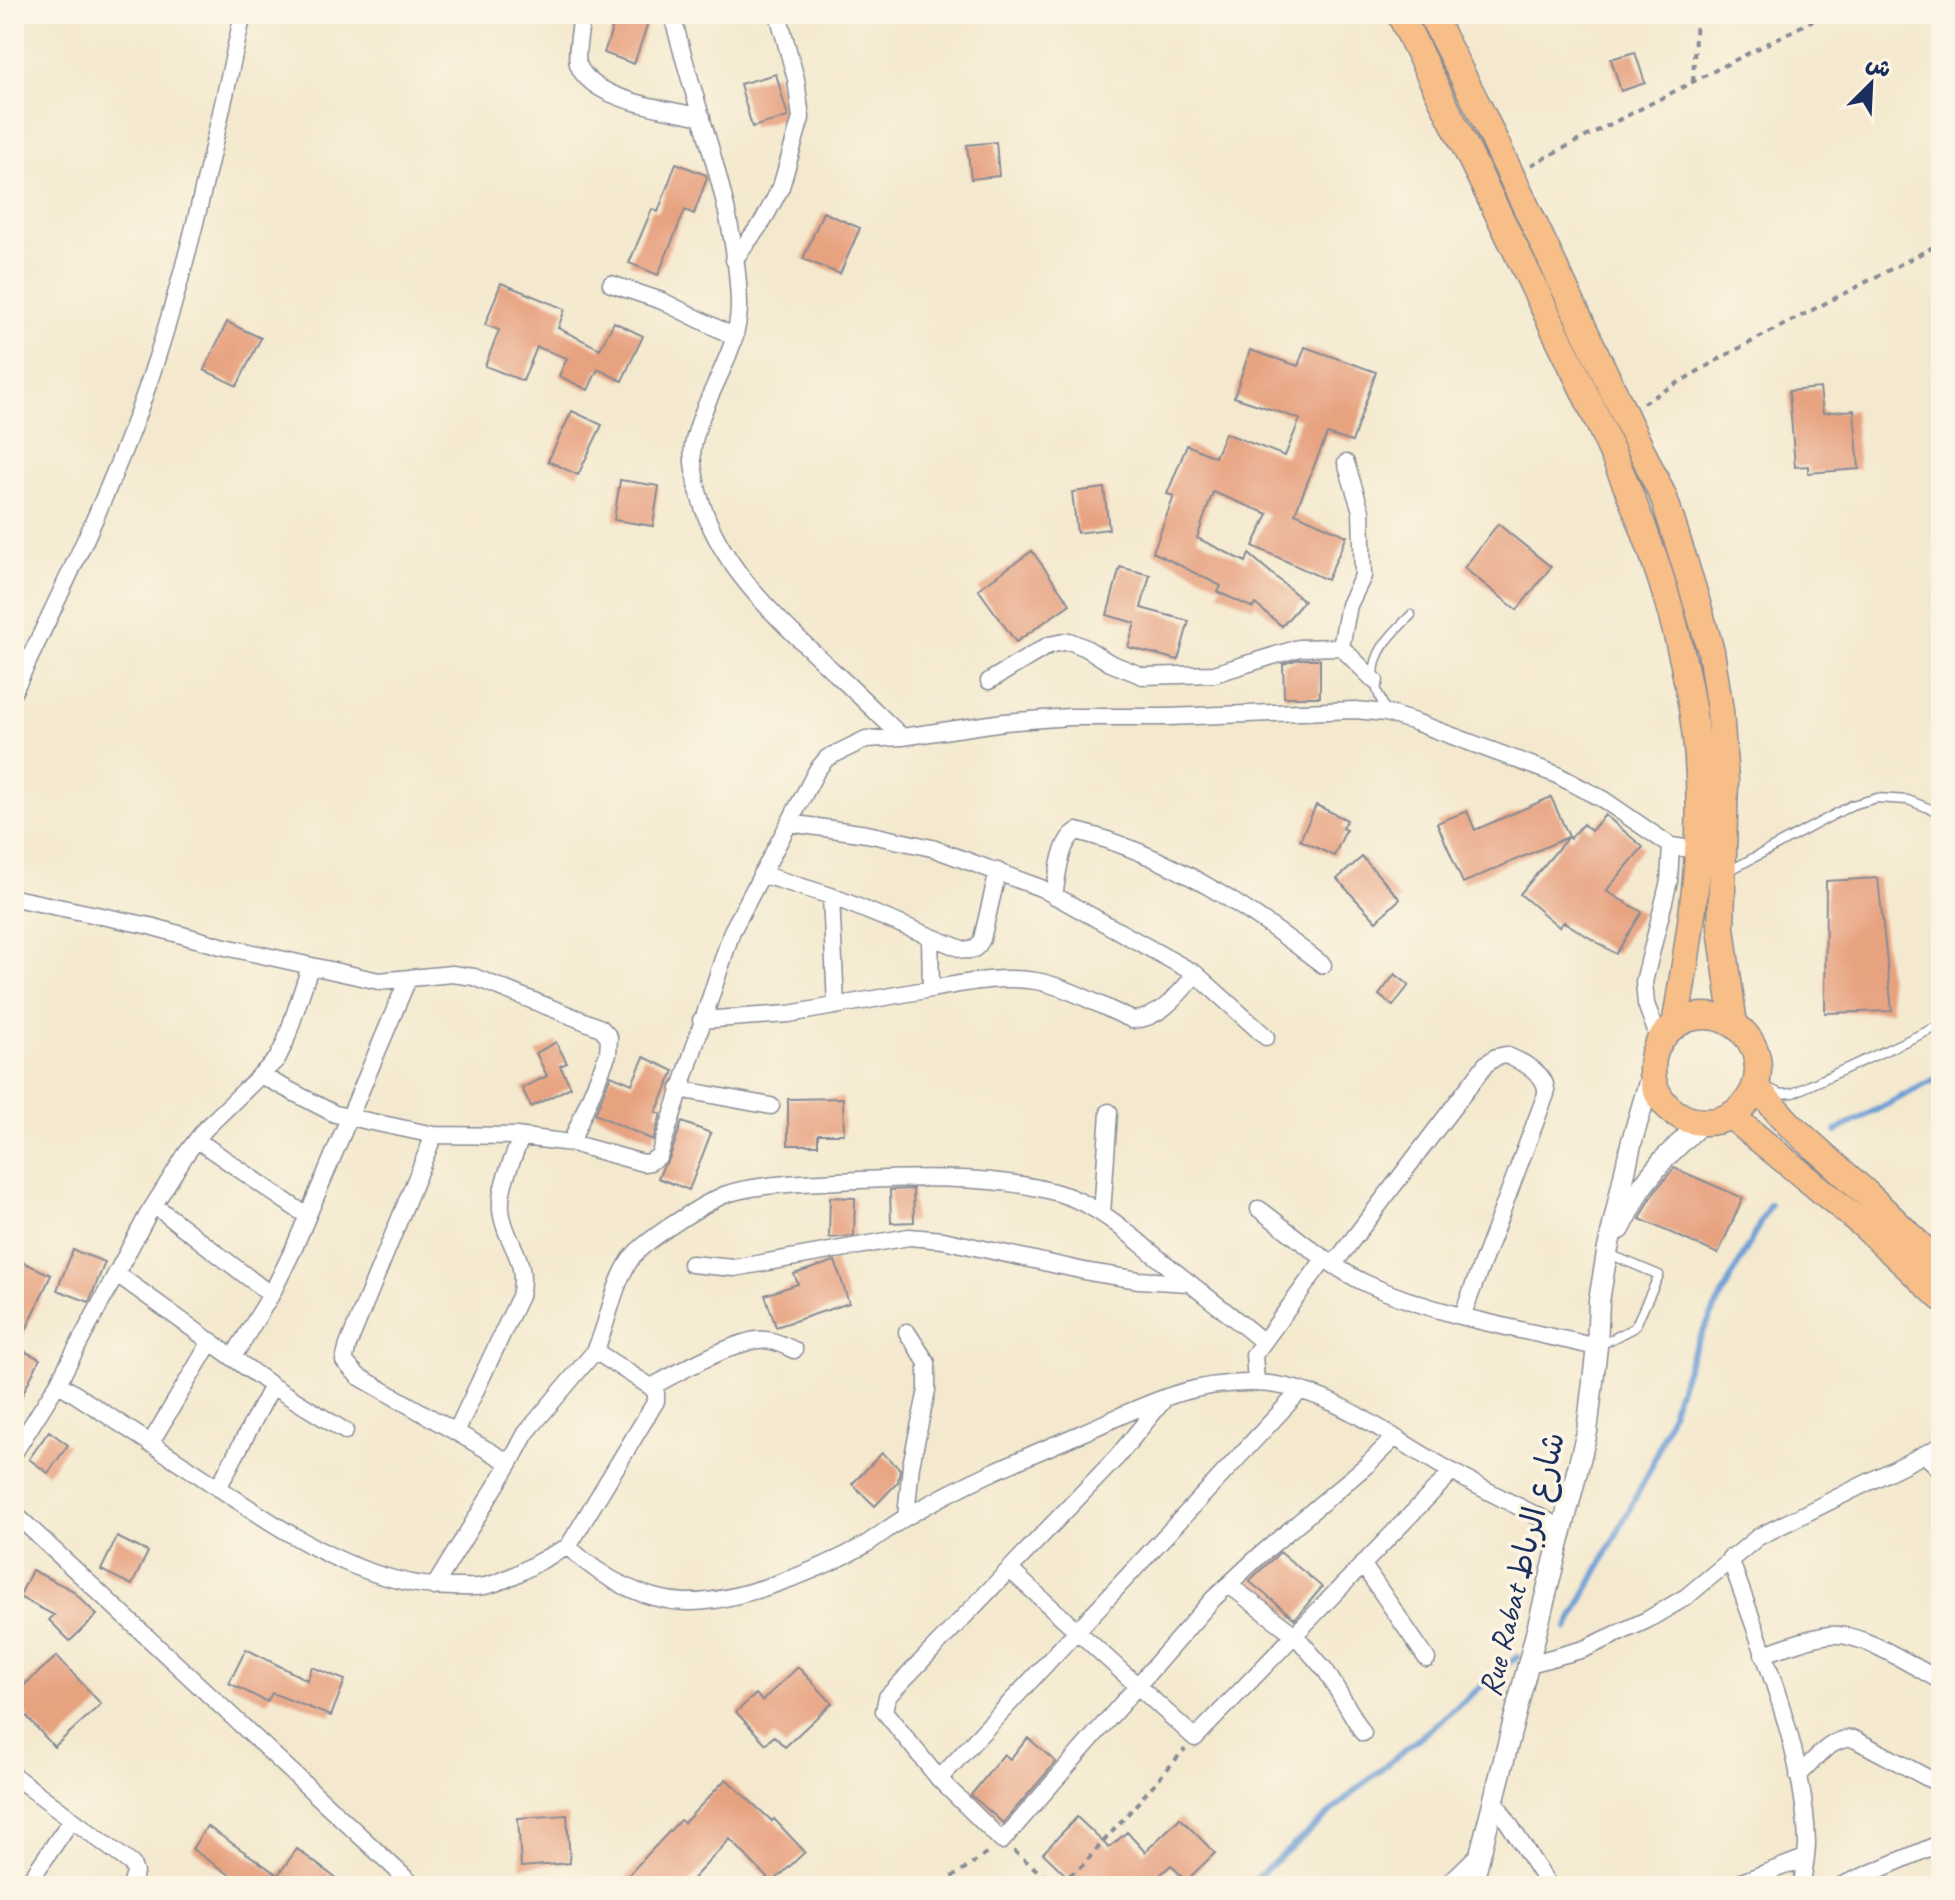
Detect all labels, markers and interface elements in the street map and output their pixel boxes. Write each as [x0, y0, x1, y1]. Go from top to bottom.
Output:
north arrow [1831, 44, 1911, 124]
text: ش [1862, 49, 1895, 84]
street label: Rue Rabat شارع الرباط [1469, 1428, 1576, 1701]

